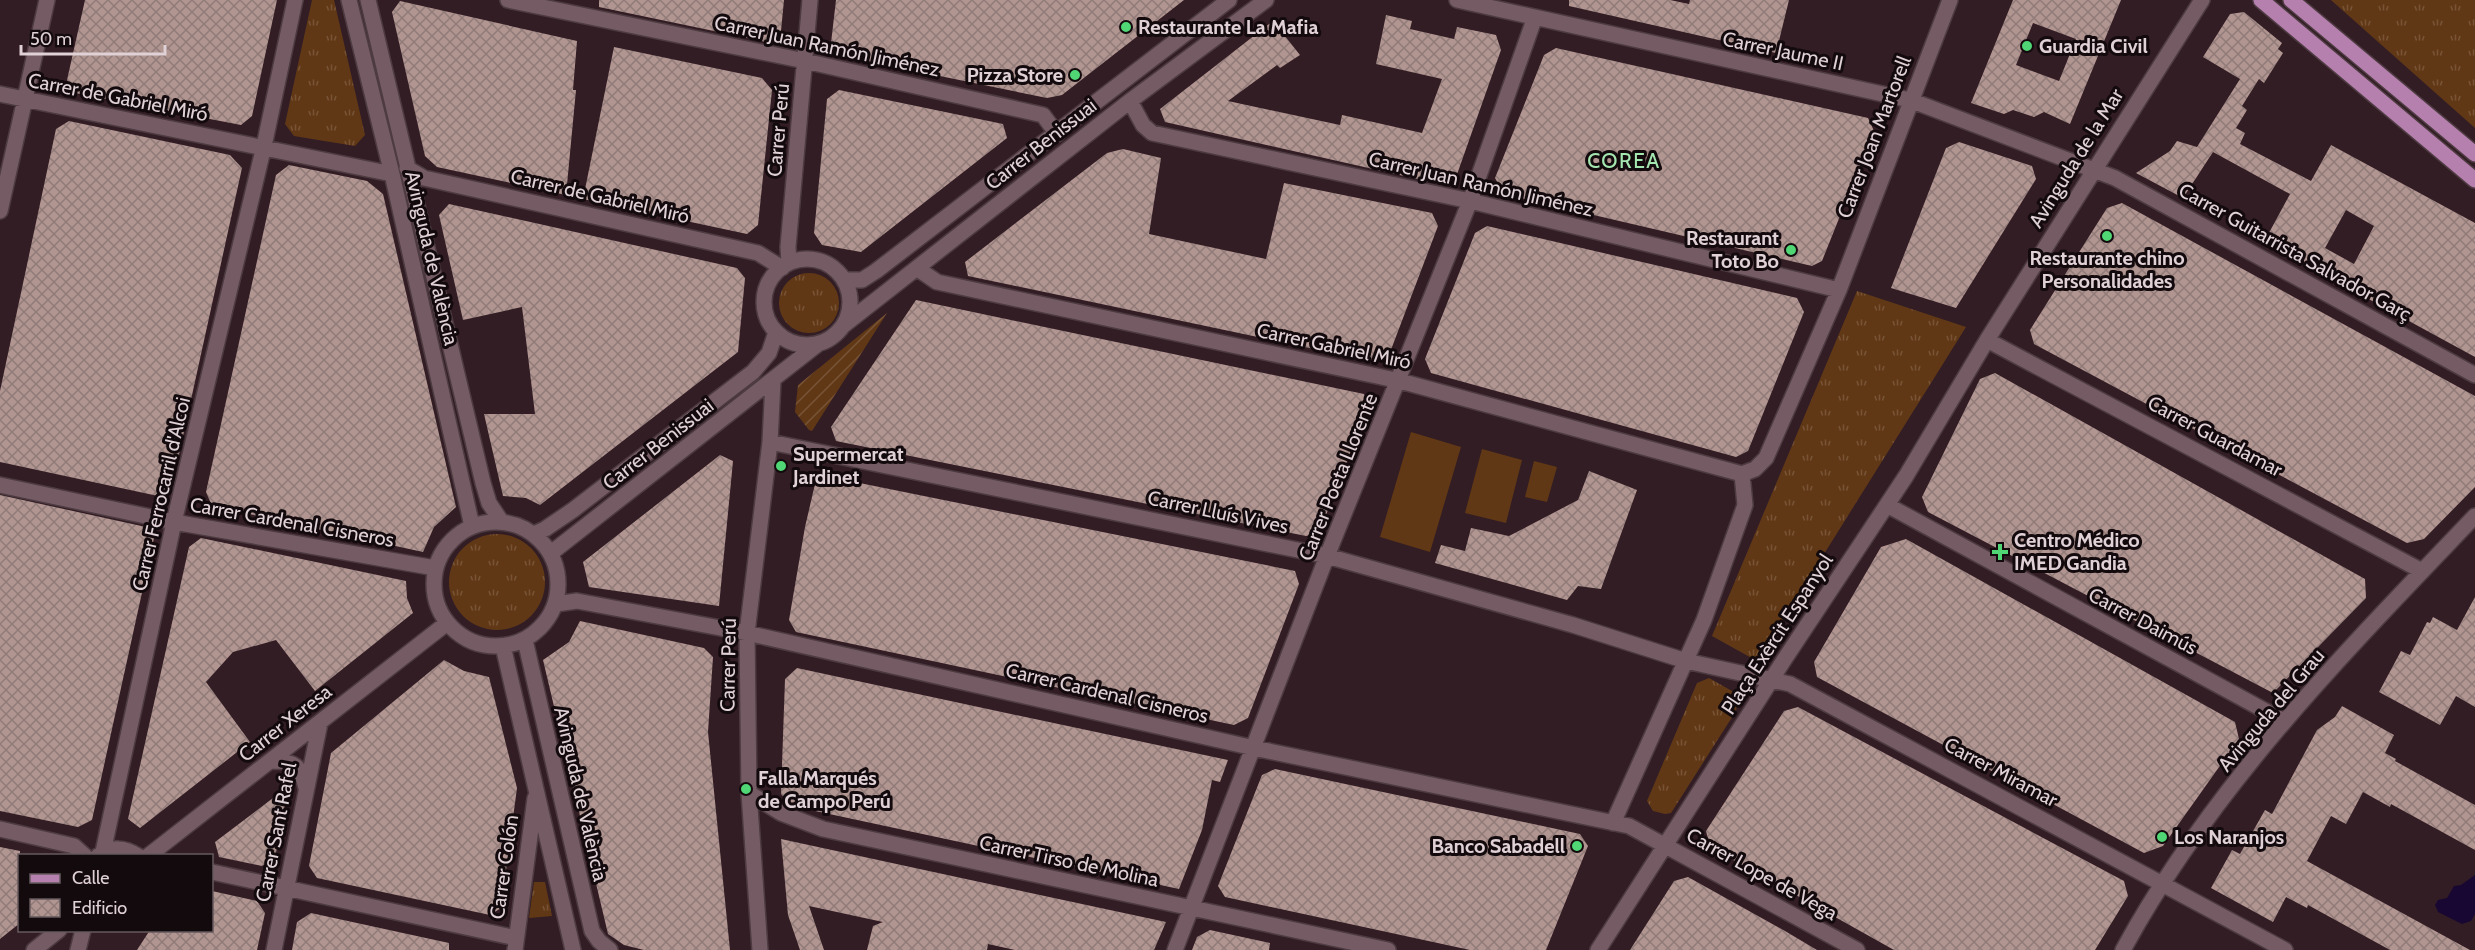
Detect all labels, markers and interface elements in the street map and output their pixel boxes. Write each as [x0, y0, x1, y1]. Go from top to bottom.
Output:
street label: Carrer Juan Ramón Jiménez [712, 10, 942, 82]
place label: Restaurante La Mafia [1138, 15, 1318, 39]
scale bar [21, 18, 165, 56]
marker: Restaurante La Mafia [1119, 20, 1133, 34]
street label: Carrer Jaume II [1720, 26, 1846, 76]
text: 50 m [30, 28, 72, 50]
place label: Guardia Civil [2039, 34, 2148, 58]
marker: Guardia Civil [2020, 39, 2034, 53]
street label: Carrer Joan Martorell [1832, 52, 1916, 222]
place label: Pizza Store [967, 63, 1063, 87]
street label: Carrer de Gabriel Miró [26, 68, 210, 126]
marker: Pizza Store [1068, 68, 1082, 82]
street label: Carrer Perú [762, 82, 794, 178]
street label: Avinguda de la Mar [2024, 84, 2129, 232]
street label: Carrer Benissuai [981, 93, 1101, 195]
street label: Carrer Juan Ramón Jiménez [1366, 146, 1596, 222]
district label: COREA [1587, 148, 1661, 173]
street label: Carrer de Gabriel Miró [508, 164, 692, 228]
street label: Avinguda de València [400, 168, 464, 348]
street label: Carrer Guitarrista Salvador Garç [2175, 178, 2415, 326]
place label: Restaurant Toto Bo [1686, 226, 1779, 273]
marker: Restaurante chino Personalidades [2100, 229, 2114, 243]
marker: Restaurant Toto Bo [1784, 243, 1798, 257]
place label: Restaurante chino Personalidades [2029, 246, 2185, 293]
street label: Carrer Gabriel Miró [1255, 318, 1413, 374]
street label: Carrer Poeta Llorente [1293, 390, 1383, 564]
street label: Carrer Guardamar [2144, 390, 2287, 482]
street label: Carrer Benissuai [598, 393, 718, 495]
street label: Carrer Ferrocarril d'Alcoi [127, 395, 195, 593]
place label: Supermercat Jardinet [792, 442, 904, 489]
marker: Supermercat Jardinet [774, 459, 788, 473]
street label: Carrer Lluís Vives [1146, 485, 1290, 539]
street label: Carrer Cardenal Cisneros [188, 492, 396, 552]
place label: Centro Médico IMED Gandia [2014, 528, 2140, 575]
marker: Centro Médico IMED Gandia [1991, 543, 2009, 561]
street label: Plaça Exèrcit Espanyol [1716, 549, 1838, 719]
street label: Carrer Daimús [2084, 582, 2202, 660]
street label: Carrer Perú [715, 618, 741, 712]
street label: Avinguda del Grau [2213, 644, 2329, 776]
street label: Carrer Cardenal Cisneros [1003, 658, 1211, 728]
street label: Carrer Xeresa [234, 679, 336, 767]
street label: Avinguda de València [549, 704, 613, 884]
street label: Carrer Miramar [1940, 732, 2062, 812]
street label: Carrer Sant Rafel [251, 760, 301, 904]
place label: Falla Marqués de Campo Perú [758, 766, 891, 813]
marker: Falla Marqués de Campo Perú [739, 782, 753, 796]
street label: Carrer Colón [485, 813, 523, 921]
street label: Carrer Lope de Vega [1682, 823, 1842, 926]
place label: Los Naranjos [2174, 825, 2284, 849]
street label: Carrer Tirso de Molina [977, 830, 1161, 892]
marker: Los Naranjos [2155, 830, 2169, 844]
place label: Banco Sabadell [1431, 834, 1565, 858]
marker: Banco Sabadell [1570, 839, 1584, 853]
legend [18, 854, 213, 932]
text: Calle [72, 867, 109, 889]
text: Edificio [72, 897, 127, 919]

